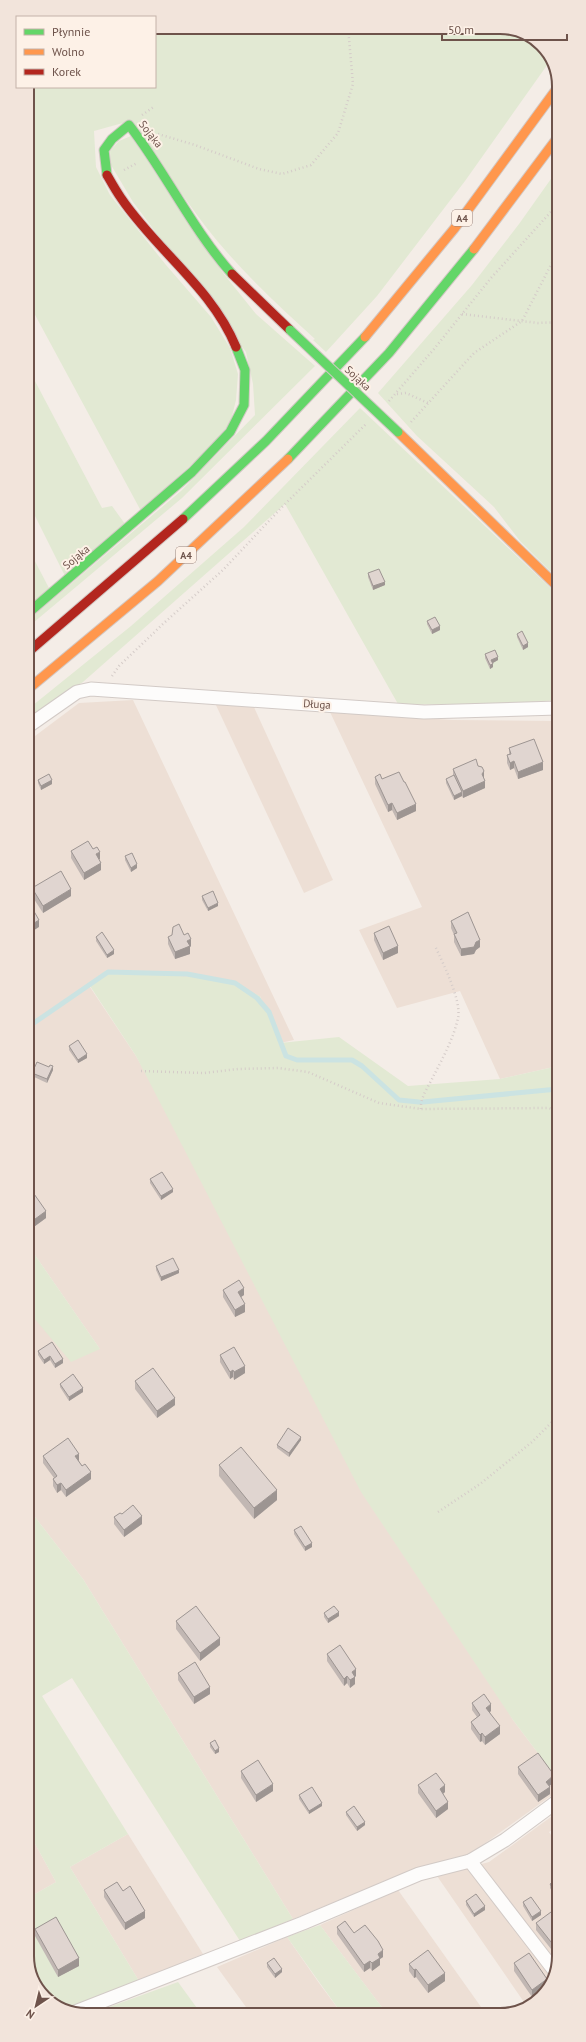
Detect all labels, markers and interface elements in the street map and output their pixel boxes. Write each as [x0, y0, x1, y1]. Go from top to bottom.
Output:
legend [16, 16, 156, 88]
scale bar [442, 16, 567, 42]
text: 50 m [448, 22, 474, 37]
text: Płynnie [52, 24, 90, 39]
text: Wolno [52, 44, 84, 59]
text: Korek [52, 64, 81, 79]
street label: Sojąka [136, 118, 166, 150]
road number: A4 [452, 210, 472, 226]
street label: Sojąka [342, 362, 374, 394]
street label: Sojąka [60, 542, 92, 572]
road number: A4 [176, 547, 196, 563]
street label: Długa [303, 696, 331, 712]
north arrow [16, 1986, 56, 2026]
text: N [23, 2006, 37, 2022]

